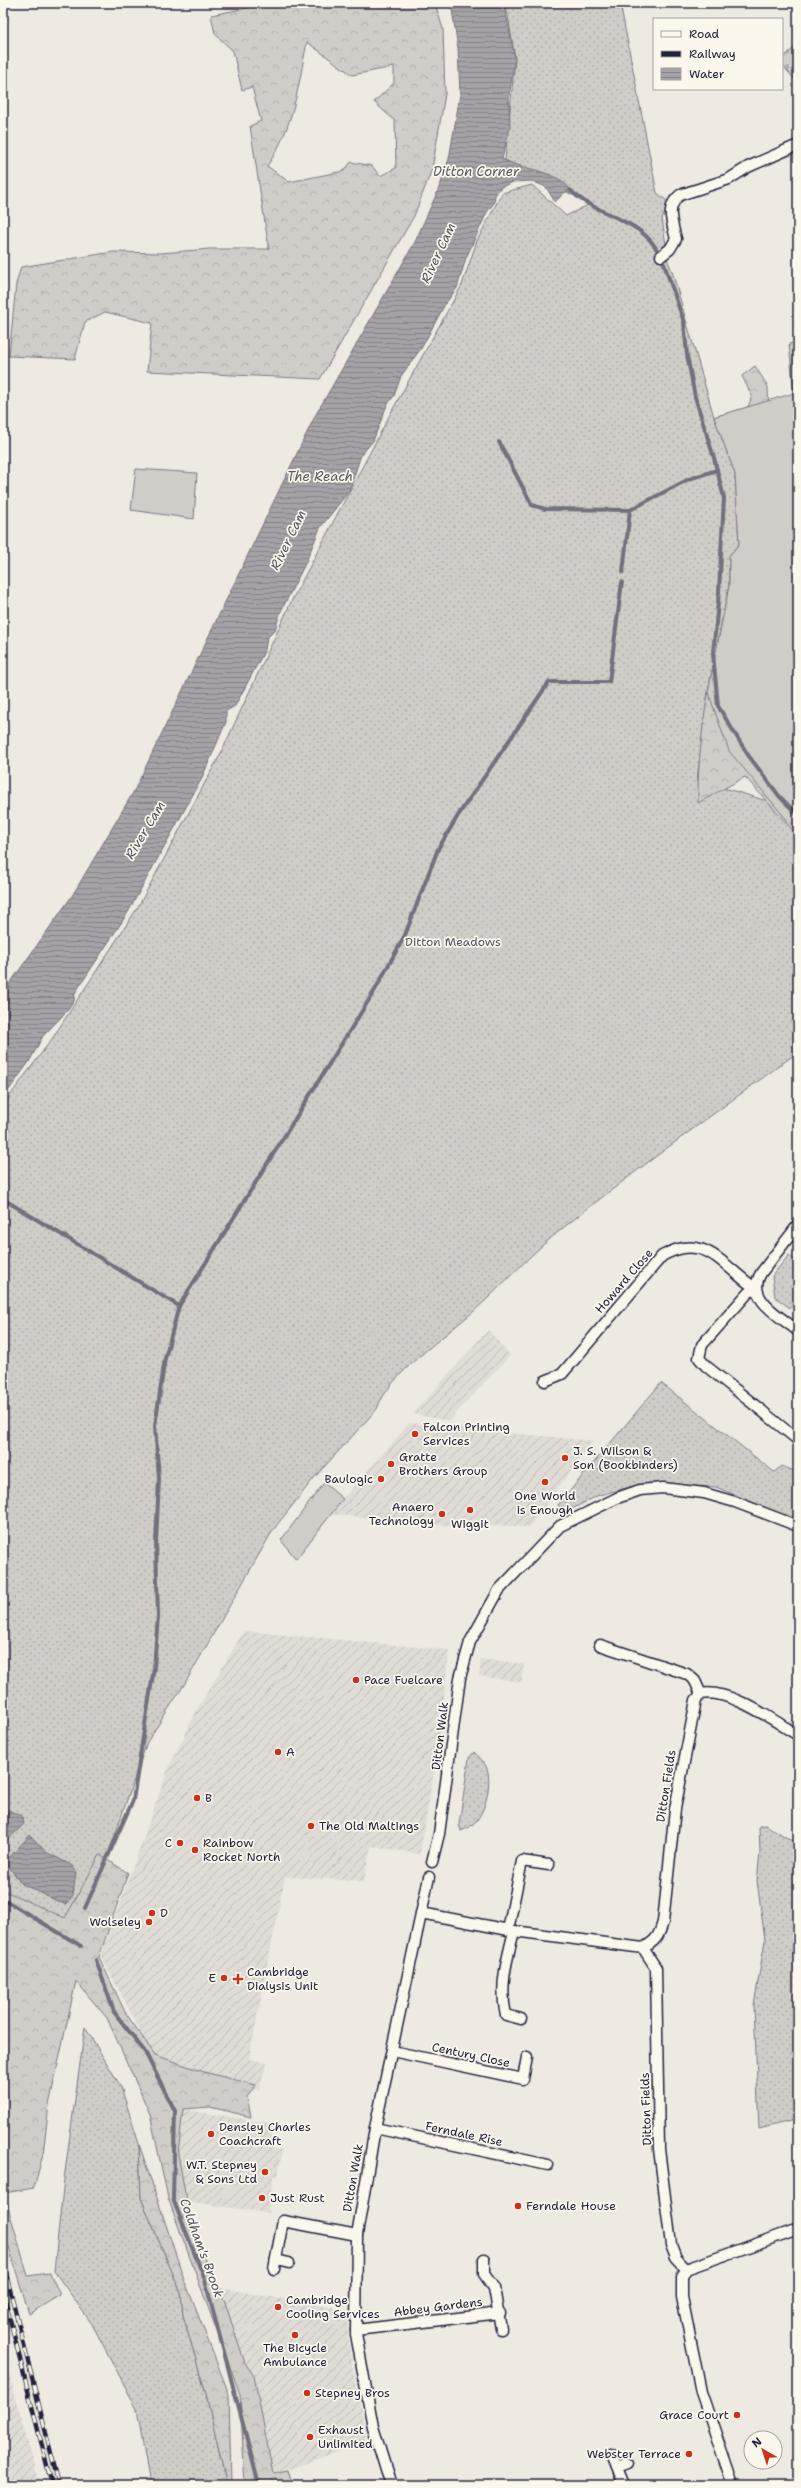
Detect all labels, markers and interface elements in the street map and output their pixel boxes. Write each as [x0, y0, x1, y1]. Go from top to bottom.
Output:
legend [653, 18, 783, 90]
text: Road [689, 26, 720, 42]
text: Railway [689, 46, 736, 62]
text: Water [689, 66, 725, 82]
water label: Ditton Corner [433, 163, 520, 180]
water label: River Cam [417, 220, 459, 286]
water label: The Reach [287, 468, 353, 485]
water label: River Cam [266, 507, 310, 573]
water label: River Cam [121, 798, 169, 862]
park label: Ditton Meadows [405, 934, 501, 950]
street label: Howard Close [592, 1245, 657, 1317]
place label: Falcon Printing Services [423, 1419, 510, 1449]
marker: Falcon Printing Services [410, 1429, 420, 1439]
place label: J. S. Wilson & Son (Bookbinders) [573, 1443, 678, 1473]
place label: Gratte Brothers Group [399, 1449, 488, 1479]
marker: J. S. Wilson & Son (Bookbinders) [560, 1453, 570, 1463]
marker: Gratte Brothers Group [386, 1459, 396, 1469]
place label: Baulogic [325, 1471, 373, 1487]
marker: Baulogic [376, 1474, 386, 1484]
marker: One World is Enough [540, 1477, 550, 1487]
place label: One World is Enough [514, 1488, 576, 1518]
place label: Anaero Technology [369, 1499, 434, 1529]
marker: Wiggit [465, 1505, 475, 1515]
marker: Anaero Technology [437, 1509, 447, 1519]
place label: Wiggit [451, 1516, 489, 1532]
place label: Pace Fuelcare [364, 1672, 443, 1688]
marker: Pace Fuelcare [351, 1675, 361, 1685]
street label: Ditton Walk [428, 1701, 452, 1771]
place label: A [286, 1744, 295, 1760]
marker: A [273, 1747, 283, 1757]
street label: Ditton Fields [652, 1749, 680, 1823]
place label: B [205, 1790, 212, 1806]
marker: B [192, 1793, 202, 1803]
place label: The Old Maltings [319, 1818, 419, 1834]
marker: The Old Maltings [306, 1821, 316, 1831]
place label: C [165, 1835, 172, 1851]
place label: Rainbow Rocket North [203, 1835, 281, 1865]
marker: C [175, 1838, 185, 1848]
marker: Rainbow Rocket North [190, 1845, 200, 1855]
place label: D [160, 1905, 168, 1921]
marker: D [147, 1908, 157, 1918]
place label: Wolseley [90, 1914, 141, 1930]
marker: Wolseley [144, 1917, 154, 1927]
place label: Cambridge Dialysis Unit [247, 1964, 318, 1994]
place label: E [208, 1970, 216, 1986]
marker: E [219, 1973, 229, 1983]
marker: Cambridge Dialysis Unit [232, 1973, 244, 1985]
street label: Century Close [430, 2039, 512, 2071]
street label: Ditton Fields [637, 2072, 655, 2146]
street label: Ferndale Rise [424, 2118, 504, 2150]
place label: Densley Charles Coachcraft [219, 2119, 311, 2149]
marker: Densley Charles Coachcraft [206, 2129, 216, 2139]
street label: Ditton Walk [339, 2143, 367, 2213]
place label: W.T. Stepney & Sons Ltd [186, 2157, 257, 2187]
marker: W.T. Stepney & Sons Ltd [260, 2167, 270, 2177]
place label: Just Rust [270, 2190, 325, 2206]
marker: Just Rust [257, 2193, 267, 2203]
water label: Coldham's Brook [176, 2196, 228, 2301]
place label: Ferndale House [526, 2198, 616, 2214]
marker: Ferndale House [513, 2201, 523, 2211]
place label: Cambridge Cooling Services [286, 2292, 380, 2322]
street label: Abbey Gardens [393, 2294, 483, 2320]
marker: Cambridge Cooling Services [273, 2302, 283, 2312]
marker: The Bicycle Ambulance [290, 2330, 300, 2340]
place label: The Bicycle Ambulance [263, 2340, 327, 2370]
place label: Stepney Bros [315, 2385, 390, 2401]
marker: Stepney Bros [302, 2388, 312, 2398]
place label: Grace Court [659, 2407, 729, 2423]
marker: Grace Court [732, 2410, 742, 2420]
place label: Exhaust Unlimited [318, 2422, 373, 2452]
north arrow [743, 2430, 783, 2470]
marker: Exhaust Unlimited [305, 2432, 315, 2442]
text: N [749, 2434, 765, 2451]
place label: Webster Terrace [587, 2446, 681, 2462]
marker: Webster Terrace [684, 2449, 694, 2459]

